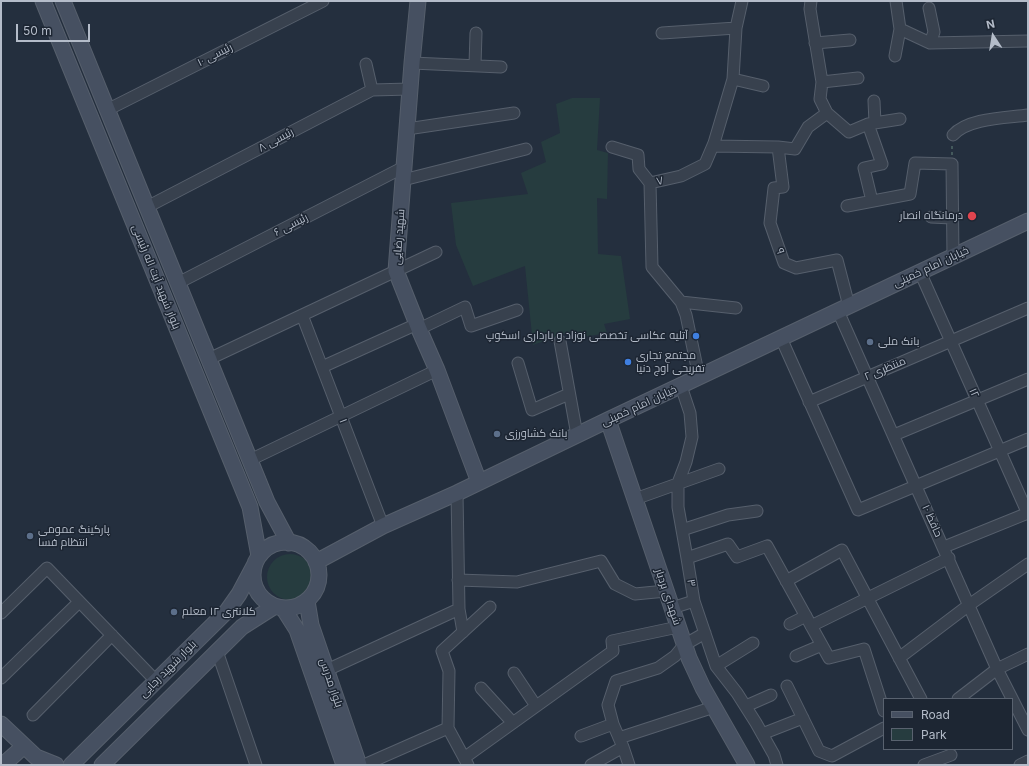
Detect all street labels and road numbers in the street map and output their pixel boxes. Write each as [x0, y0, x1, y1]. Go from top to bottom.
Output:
street label: رئیسی ۱۰ [195, 41, 235, 69]
street label: رئیسی ۸ [256, 125, 296, 155]
street label: ۷ [655, 174, 665, 188]
street label: شهید رضایی [390, 208, 408, 266]
street label: رئیسی ۶ [272, 211, 310, 239]
street label: بلوار شهید آیت اله رئیسی [129, 223, 183, 331]
street label: خیابان امام خمینی [891, 244, 971, 290]
street label: ۹ [773, 246, 787, 256]
street label: منتظری ۲ [862, 354, 908, 384]
street label: خیابان امام خمینی [599, 383, 679, 429]
street label: ۱۲ [966, 386, 982, 400]
street label: ۱ [336, 417, 350, 425]
street label: حافظ ۱۰ [919, 503, 945, 539]
street label: شهدای بردبار [652, 567, 684, 627]
street label: ۳ [684, 578, 698, 588]
street label: بلوار شهید رجایی [137, 638, 199, 700]
street label: بلوار مدرس [316, 657, 346, 709]

